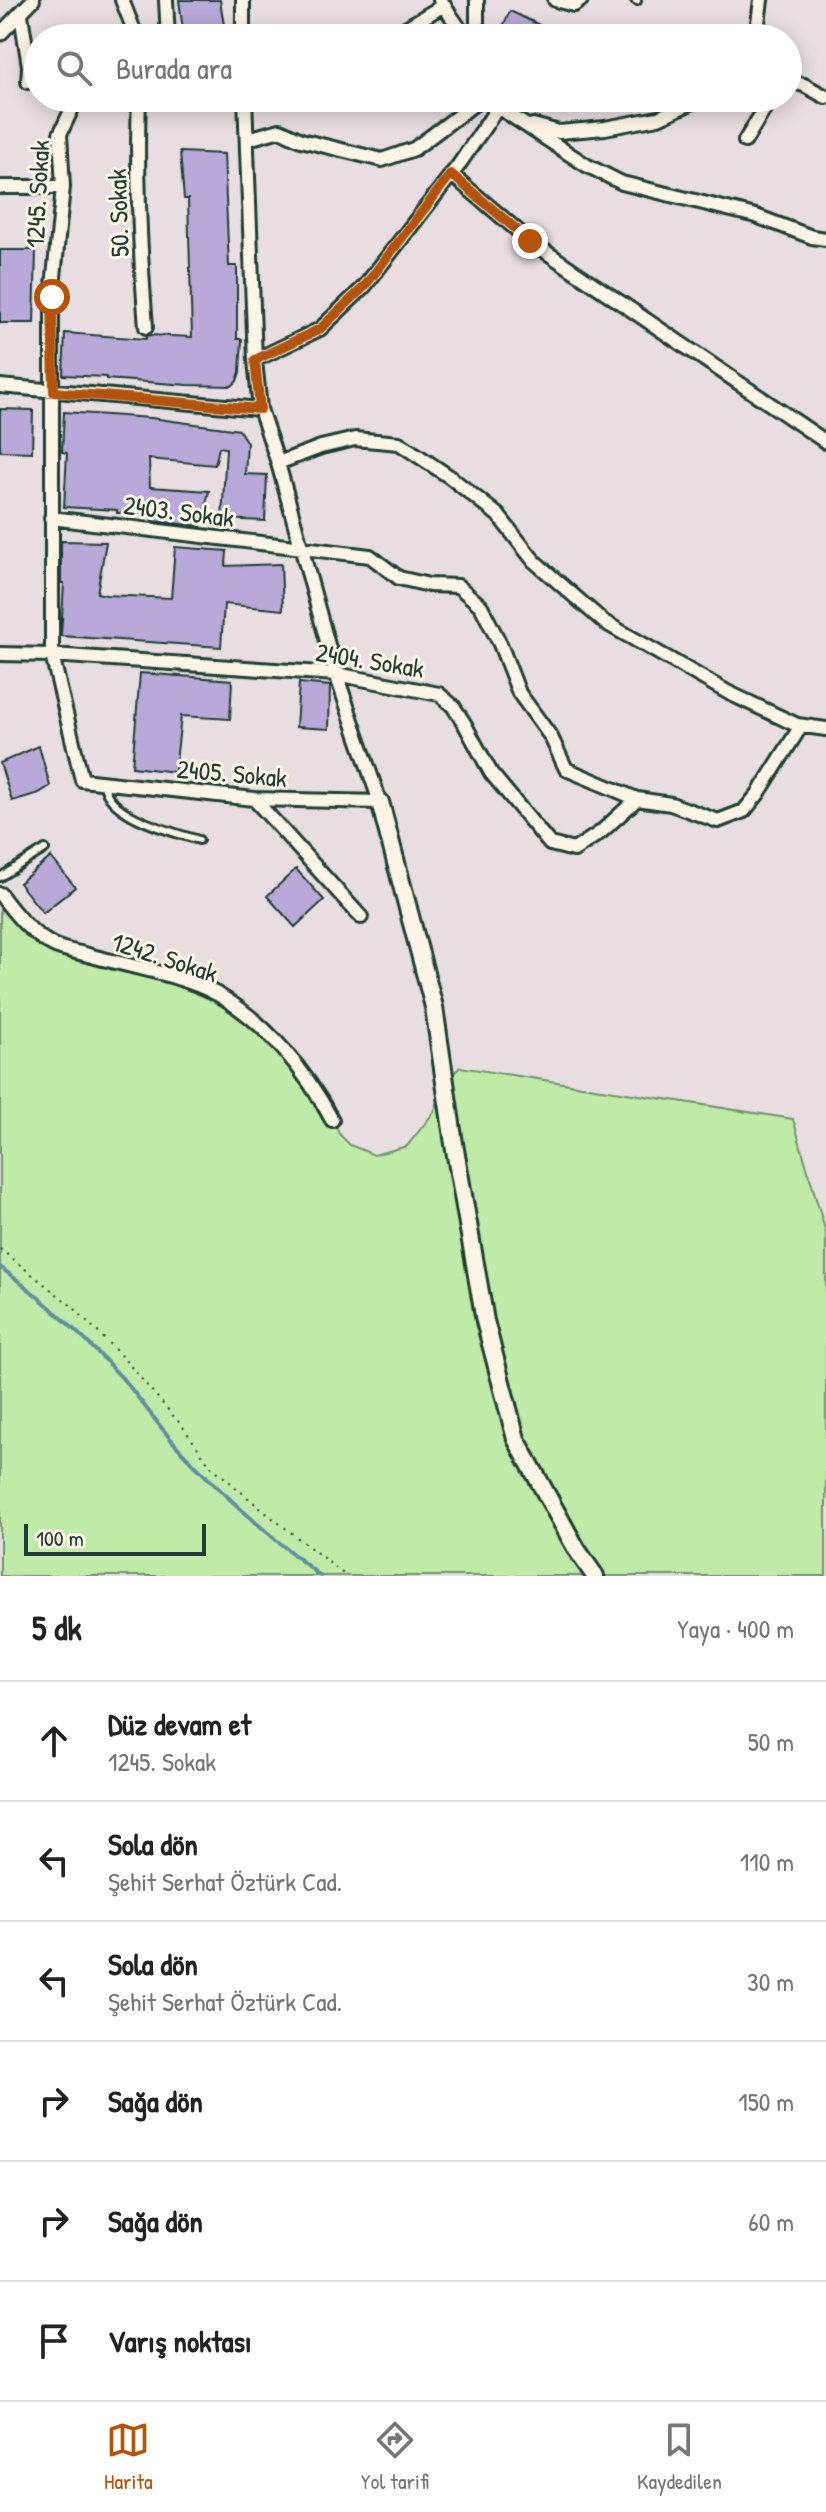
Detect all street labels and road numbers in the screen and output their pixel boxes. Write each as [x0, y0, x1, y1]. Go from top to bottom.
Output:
street label: 1245. Sokak [17, 139, 57, 249]
street label: 50. Sokak [99, 168, 137, 258]
street label: 2403. Sokak [122, 487, 236, 535]
street label: 2404. Sokak [313, 634, 427, 686]
street label: 2405. Sokak [176, 751, 289, 795]
street label: 1242. Sokak [108, 923, 223, 991]

